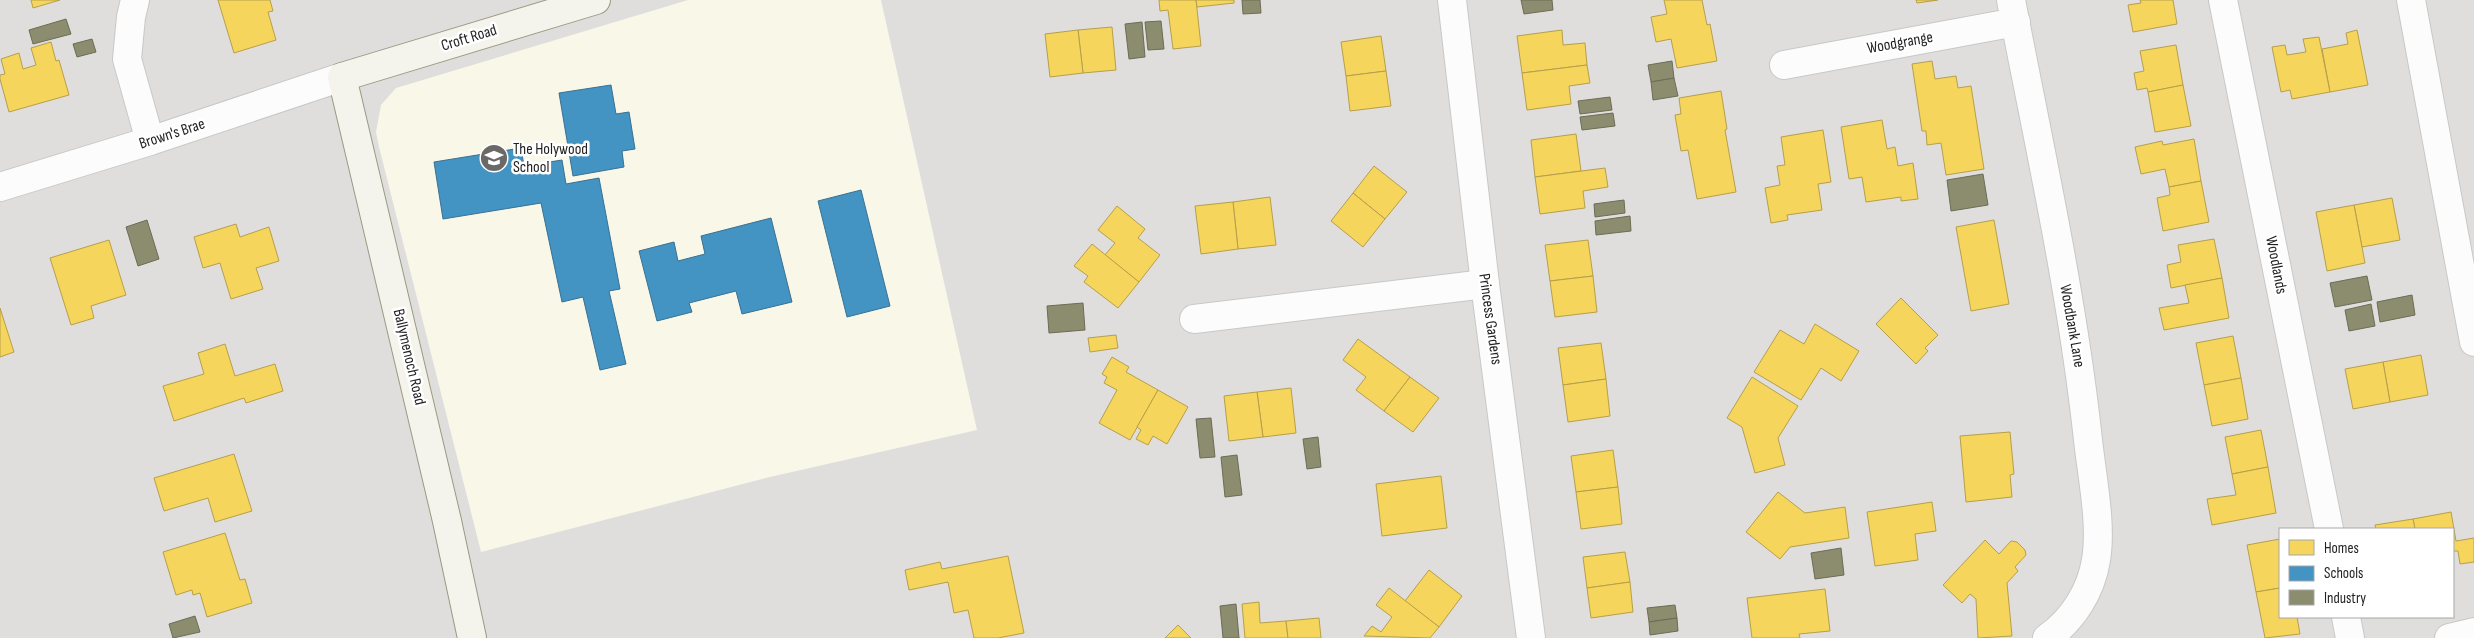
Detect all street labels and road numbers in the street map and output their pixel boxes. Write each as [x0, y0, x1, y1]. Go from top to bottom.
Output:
street label: Croft Road [439, 21, 499, 55]
street label: Woodgrange [1866, 28, 1934, 58]
street label: Brown's Brae [137, 114, 207, 154]
street label: Woodlands [2261, 234, 2291, 296]
street label: Princess Gardens [1474, 272, 1506, 366]
street label: Woodbank Lane [2055, 283, 2089, 369]
street label: Ballymenoch Road [389, 307, 429, 407]

